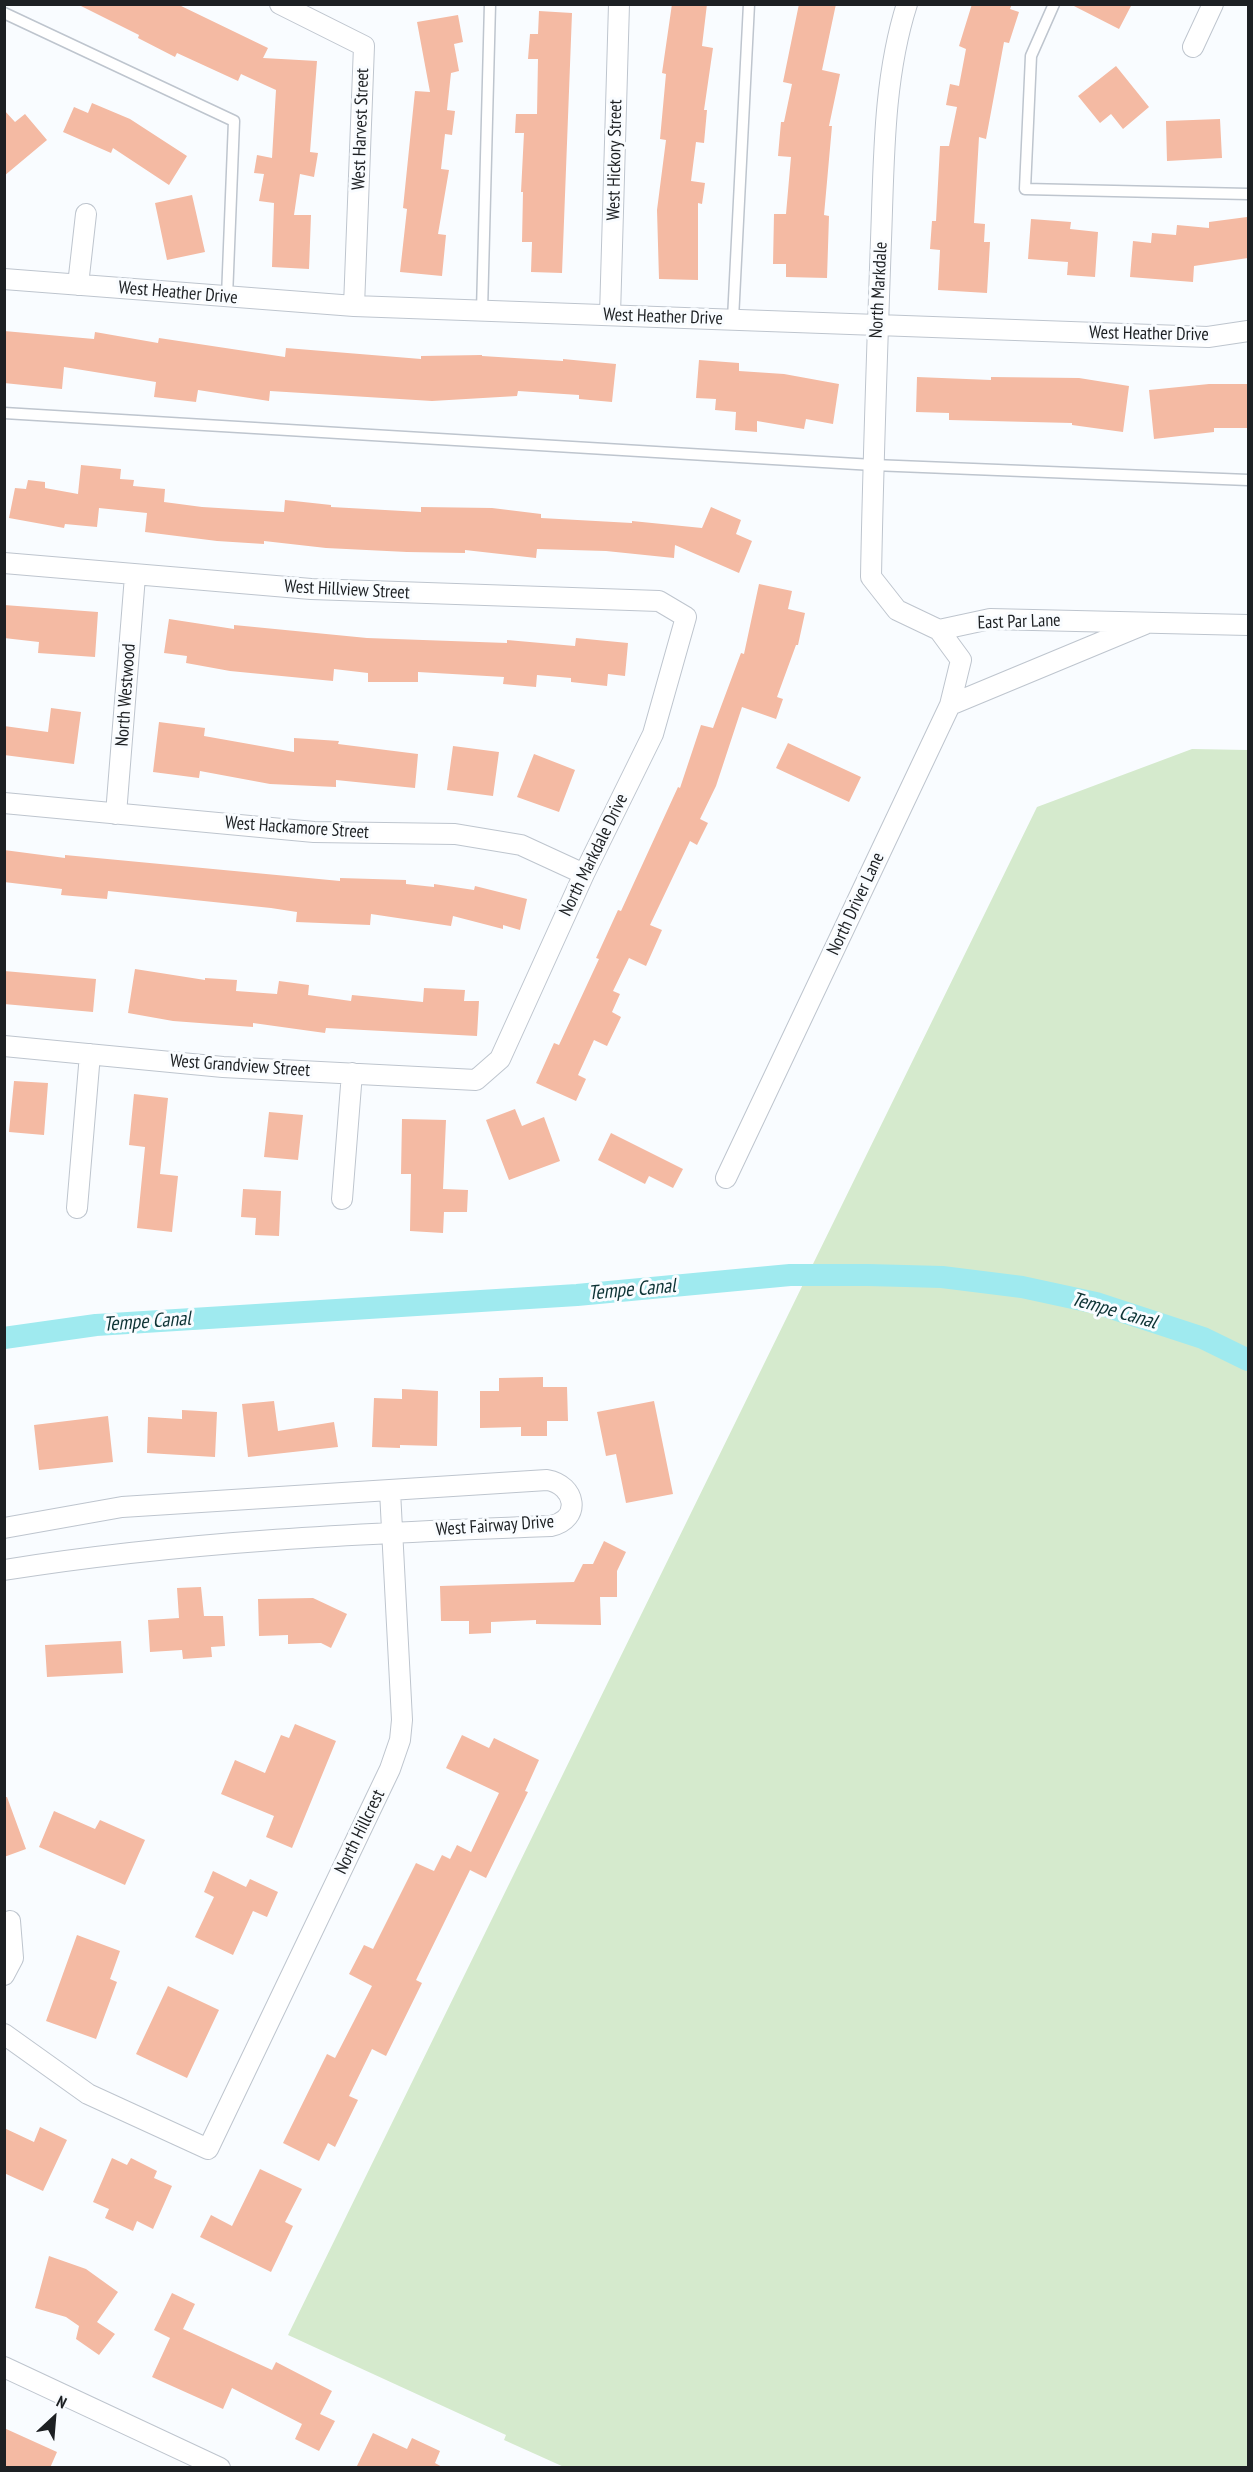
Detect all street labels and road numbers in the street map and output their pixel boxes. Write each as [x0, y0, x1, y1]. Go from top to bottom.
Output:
street label: West Harvest Street [348, 68, 374, 190]
street label: West Hickory Street [603, 99, 627, 221]
street label: North Markdale [866, 241, 892, 339]
street label: West Heather Drive [117, 277, 239, 309]
street label: West Heather Drive [603, 304, 723, 330]
street label: West Heather Drive [1089, 322, 1209, 346]
street label: West Hillview Street [284, 576, 410, 604]
street label: East Par Lane [977, 610, 1061, 634]
street label: North Westwood [112, 643, 140, 747]
street label: North Markdale Drive [555, 790, 633, 920]
street label: West Hackamore Street [224, 812, 370, 844]
street label: North Driver Lane [823, 849, 889, 959]
street label: West Grandview Street [169, 1050, 311, 1082]
street label: West Fairway Drive [435, 1511, 555, 1541]
street label: North Hillcrest [330, 1786, 390, 1878]

